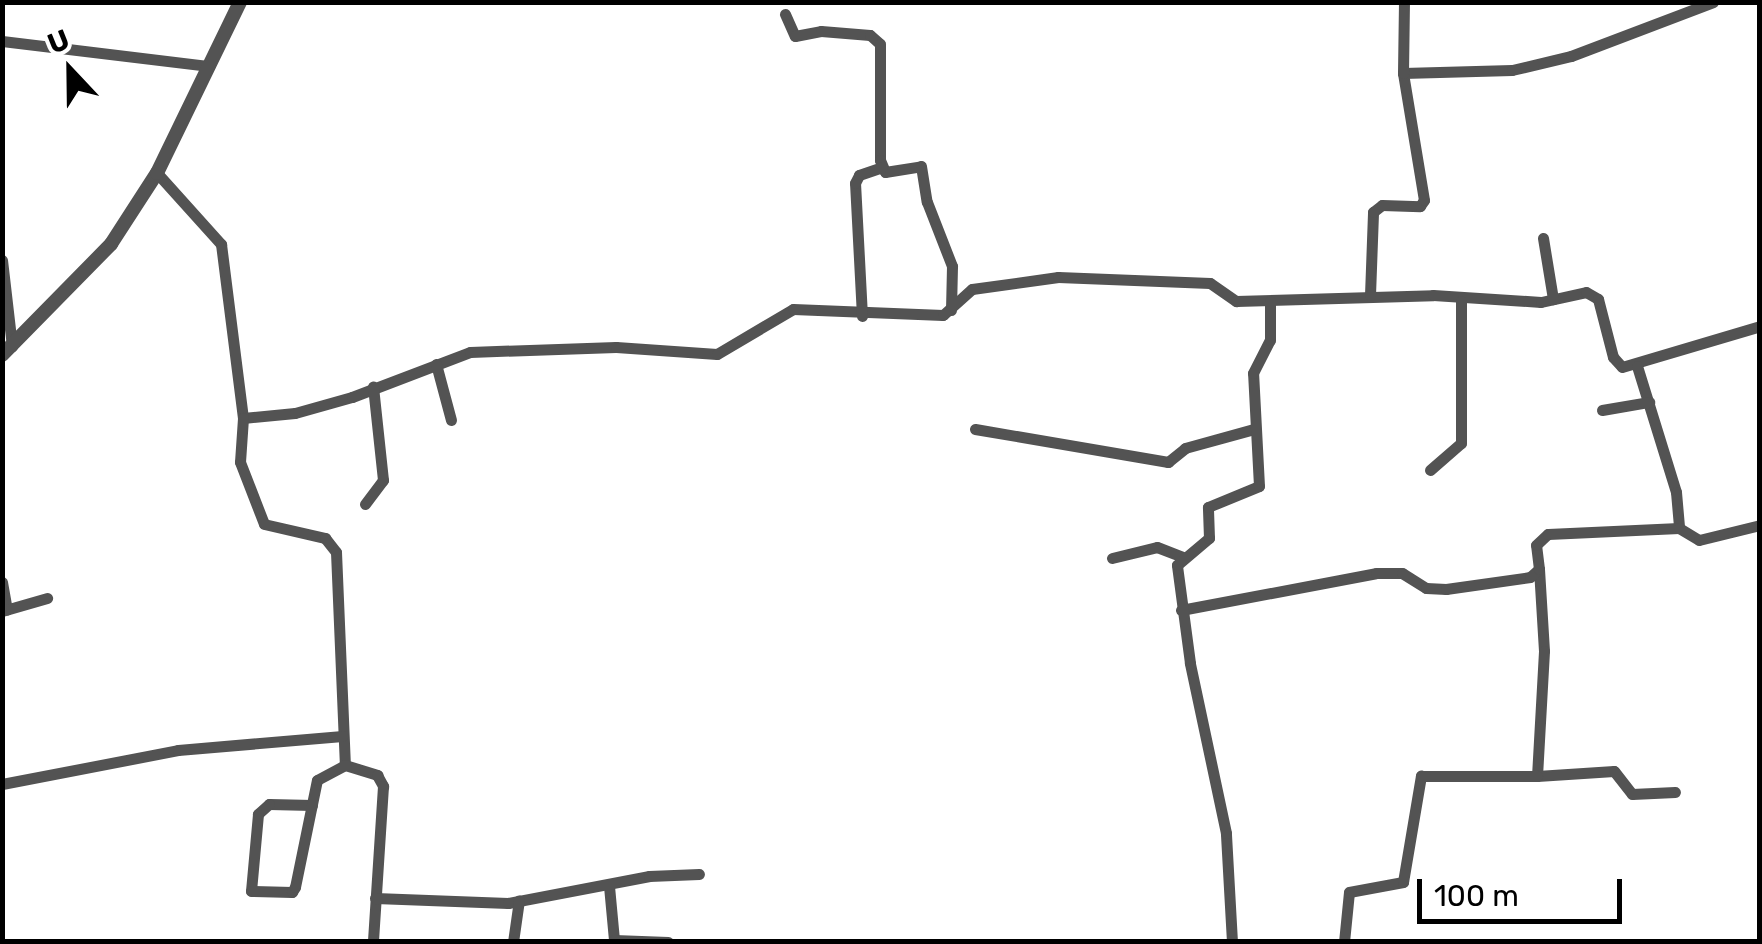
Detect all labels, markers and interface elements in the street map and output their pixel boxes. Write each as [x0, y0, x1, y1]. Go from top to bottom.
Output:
north arrow [20, 20, 120, 120]
text: U [43, 23, 74, 61]
scale bar [1422, 859, 1627, 921]
text: 100 m [1434, 878, 1519, 914]

